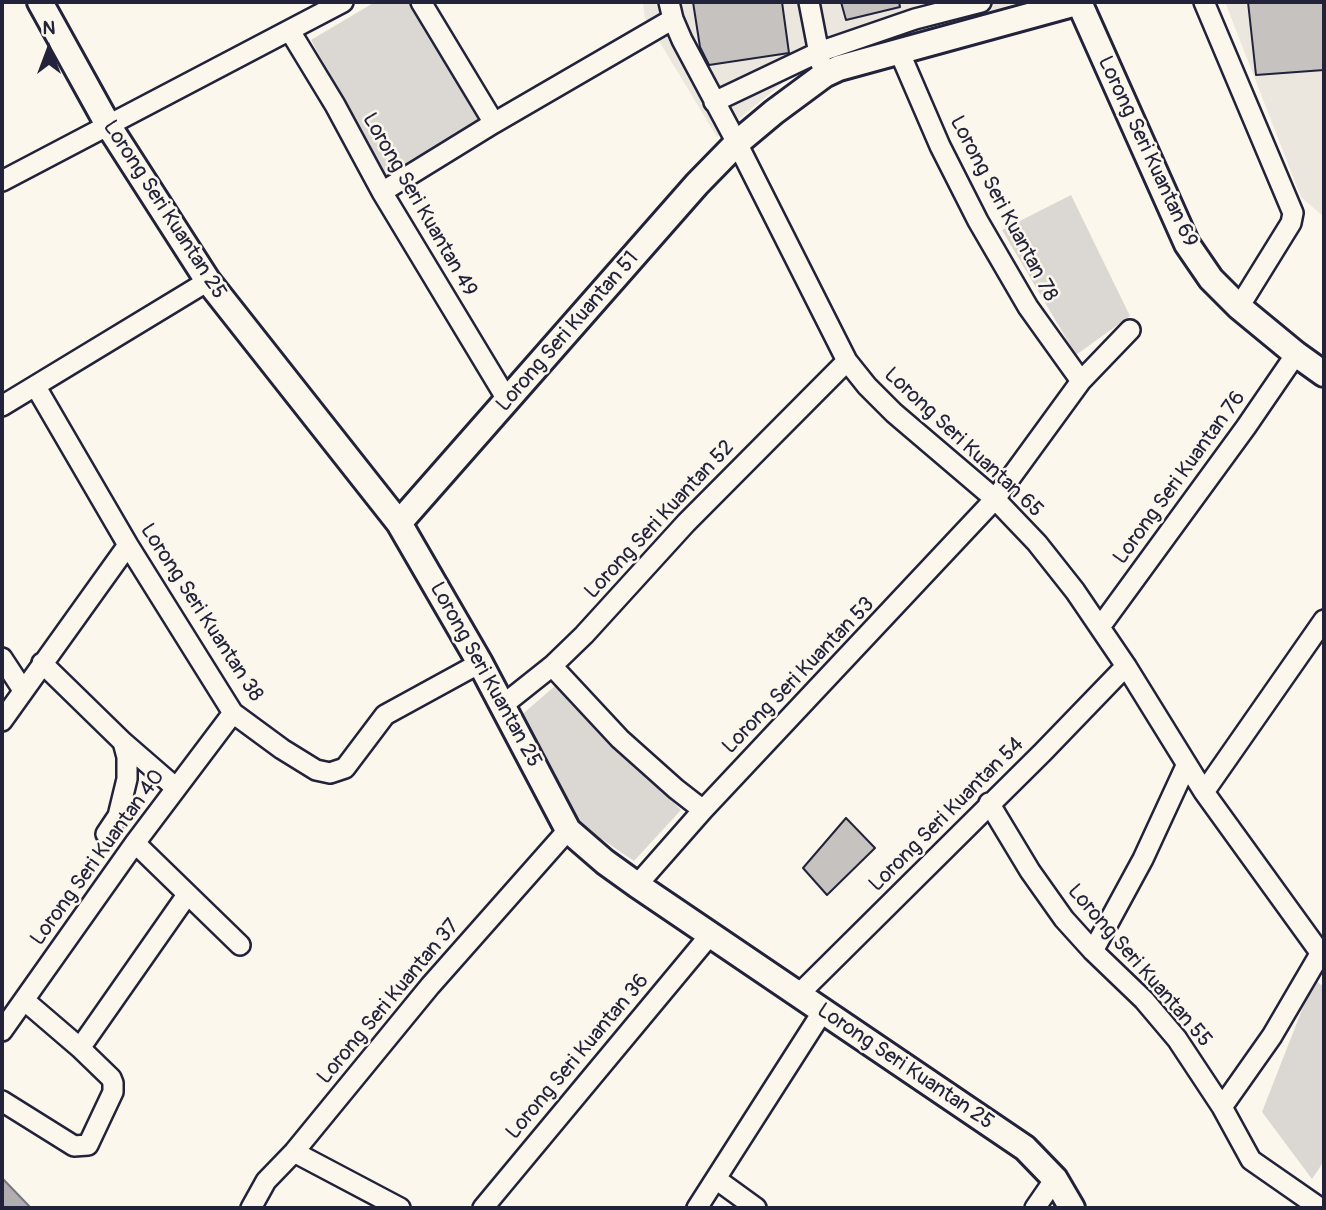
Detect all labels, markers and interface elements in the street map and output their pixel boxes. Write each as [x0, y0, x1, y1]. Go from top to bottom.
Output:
north arrow [14, 14, 84, 84]
text: N [43, 16, 55, 40]
street label: Lorong Seri Kuantan 69 [1092, 53, 1202, 251]
street label: Lorong Seri Kuantan 49 [356, 109, 482, 301]
street label: Lorong Seri Kuantan 78 [943, 112, 1063, 306]
street label: Lorong Seri Kuantan 25 [97, 116, 231, 304]
street label: Lorong Seri Kuantan 51 [491, 247, 645, 417]
street label: Lorong Seri Kuantan 65 [878, 363, 1048, 523]
street label: Lorong Seri Kuantan 76 [1109, 386, 1251, 570]
street label: Lorong Seri Kuantan 52 [580, 435, 740, 605]
street label: Lorong Seri Kuantan 38 [134, 519, 268, 707]
street label: Lorong Seri Kuantan 25 [424, 578, 546, 772]
street label: Lorong Seri Kuantan 53 [718, 592, 880, 760]
street label: Lorong Seri Kuantan 54 [864, 732, 1030, 898]
street label: Lorong Seri Kuantan 40 [26, 765, 170, 951]
street label: Lorong Seri Kuantan 55 [1061, 879, 1217, 1053]
street label: Lorong Seri Kuantan 37 [313, 914, 465, 1090]
street label: Lorong Seri Kuantan 36 [501, 969, 655, 1145]
street label: Lorong Seri Kuantan 25 [812, 998, 998, 1136]

